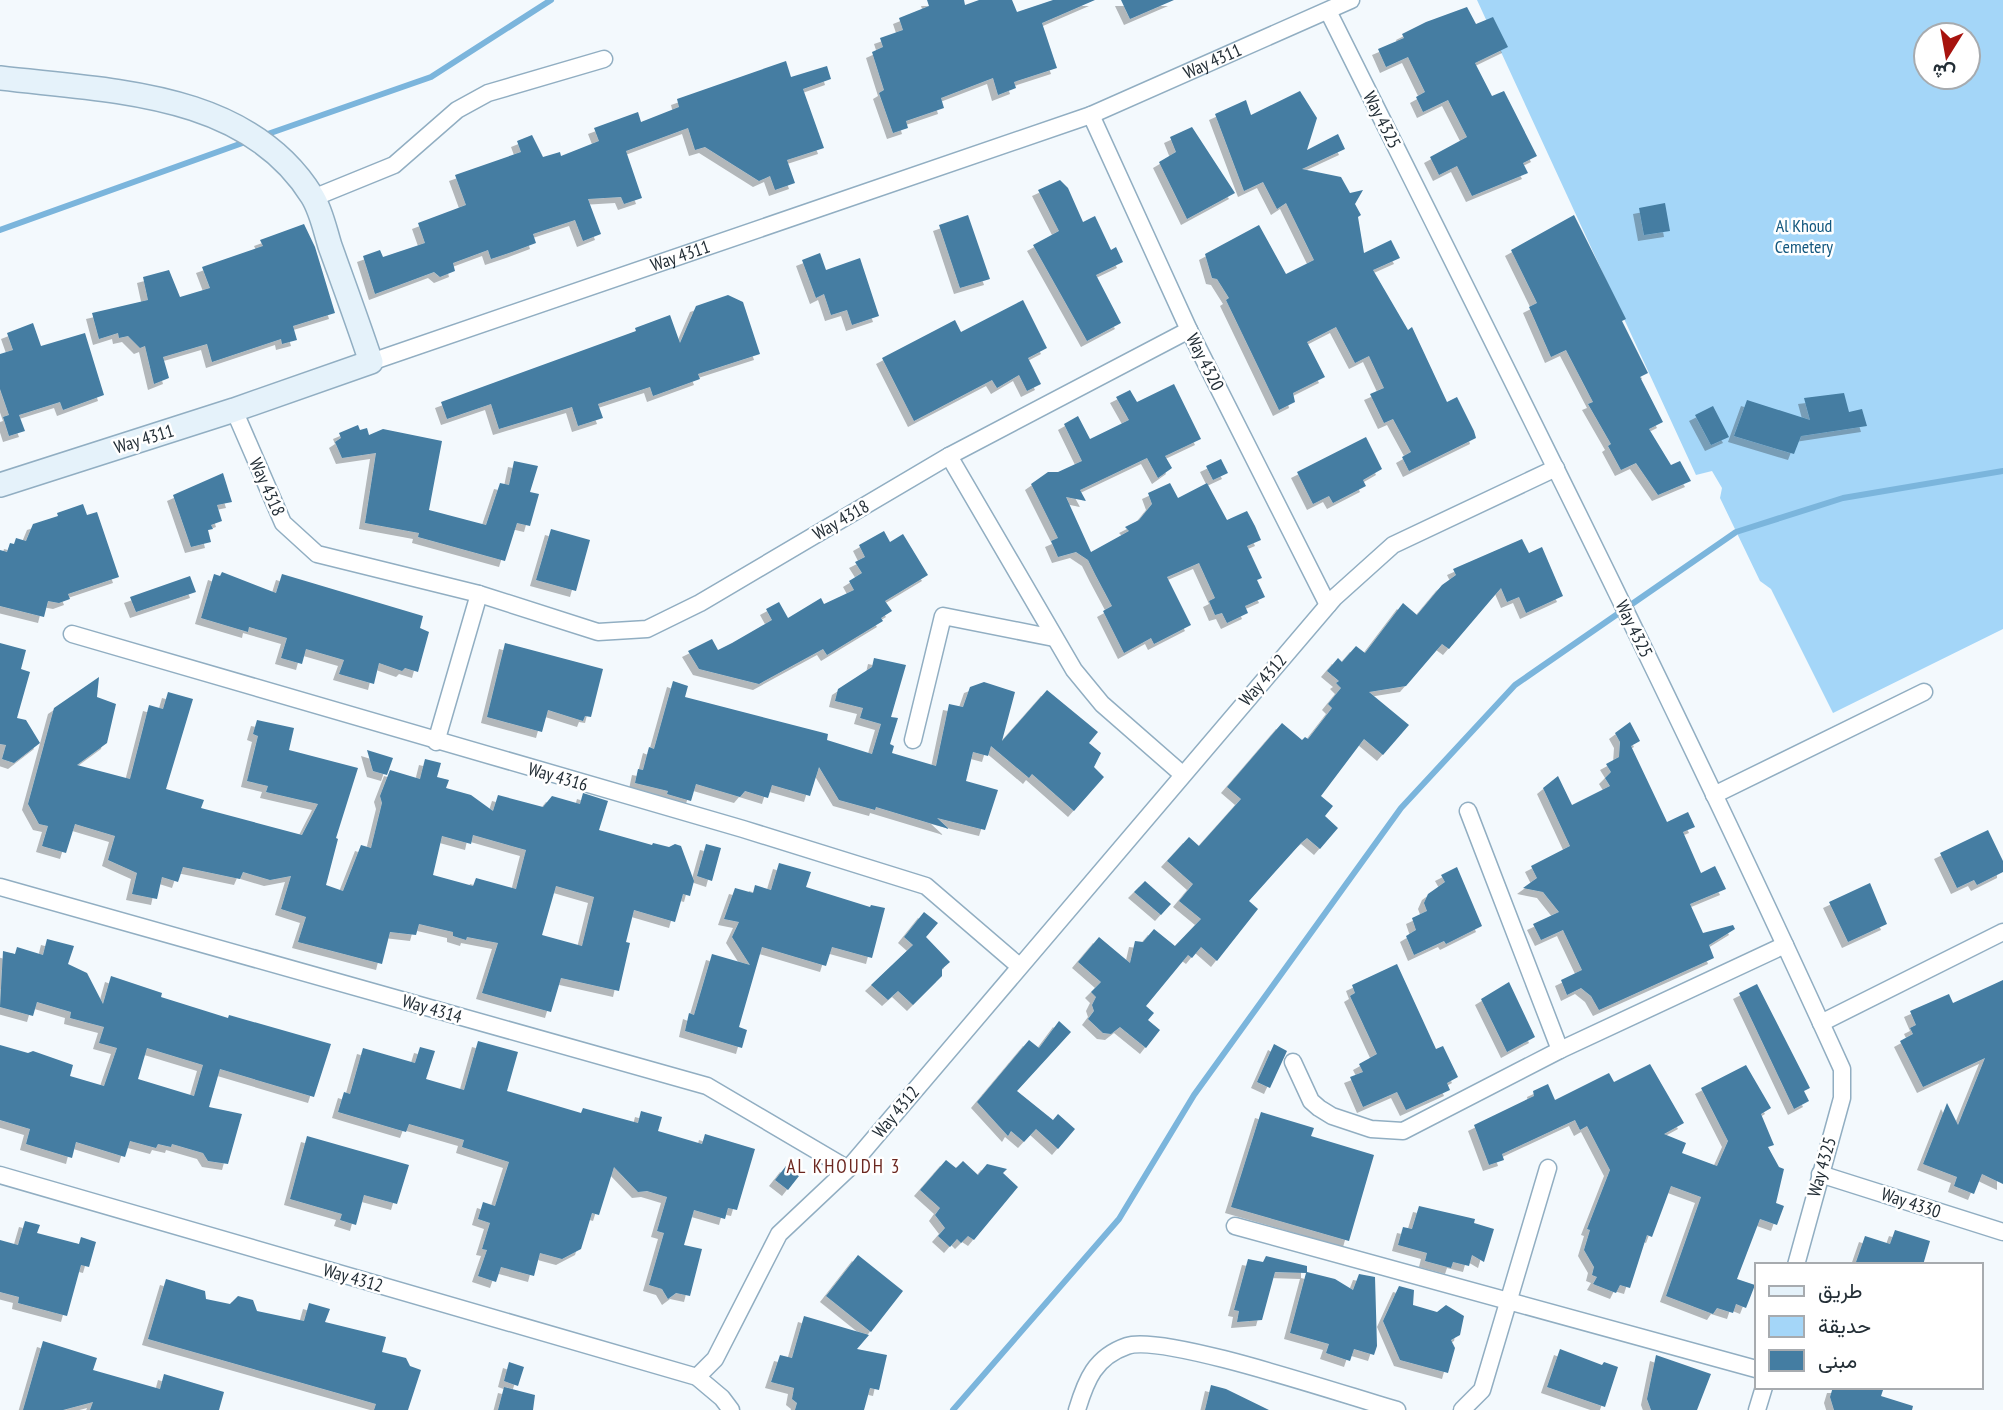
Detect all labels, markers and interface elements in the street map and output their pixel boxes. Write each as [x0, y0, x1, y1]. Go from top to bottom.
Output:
north arrow [1912, 21, 1982, 91]
street label: Way 4311 [1180, 38, 1245, 84]
text: ش [1930, 59, 1957, 87]
street label: Way 4325 [1358, 87, 1407, 152]
park label: Al Khoud Cemetery [1775, 214, 1833, 258]
street label: Way 4311 [647, 235, 713, 276]
street label: Way 4320 [1181, 329, 1230, 394]
street label: Way 4311 [111, 419, 176, 458]
street label: Way 4318 [245, 454, 290, 519]
street label: Way 4318 [809, 494, 873, 545]
street label: Way 4325 [1611, 596, 1658, 661]
street label: Way 4312 [1234, 649, 1291, 710]
street label: Way 4316 [526, 757, 591, 796]
street label: Way 4314 [400, 989, 465, 1028]
street label: Way 4312 [867, 1081, 924, 1142]
street label: Way 4325 [1802, 1134, 1841, 1199]
district label: AL KHOUDH 3 [787, 1154, 901, 1178]
street label: Way 4330 [1879, 1182, 1944, 1223]
street label: Way 4312 [321, 1258, 386, 1297]
legend [1755, 1263, 1982, 1389]
text: طريق [1818, 1277, 1863, 1304]
text: حديقة [1818, 1312, 1871, 1339]
text: مبنى [1818, 1347, 1857, 1374]

